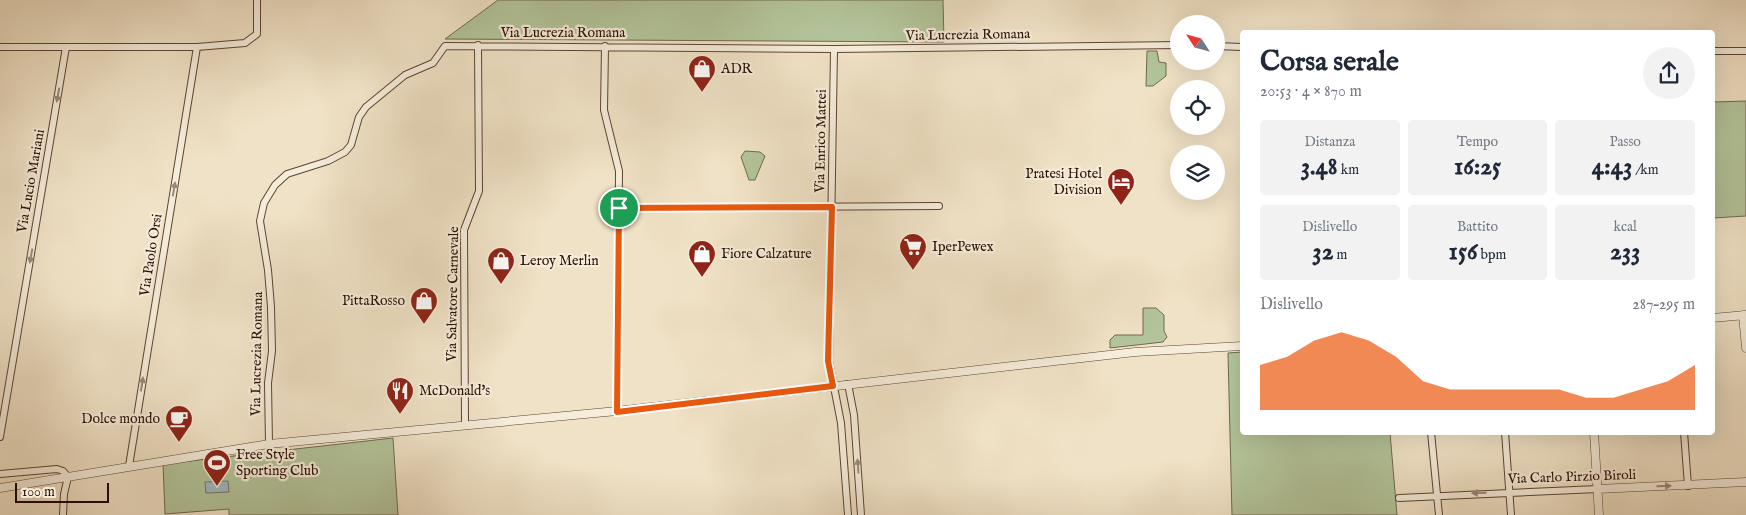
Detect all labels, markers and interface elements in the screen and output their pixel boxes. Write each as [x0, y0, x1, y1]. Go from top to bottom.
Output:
north arrow [1170, 15, 1225, 70]
map controls [1170, 15, 1225, 200]
street label: Via Lucrezia Romana [500, 24, 626, 42]
street label: Via Lucrezia Romana [905, 25, 1031, 45]
text: Corsa serale [1260, 45, 1399, 80]
button: share [1643, 47, 1695, 99]
shop icon: ADR [687, 54, 717, 93]
place label: ADR [720, 60, 753, 78]
button: locate [1170, 80, 1225, 135]
text: 20:53 · 4 × 870 m [1260, 82, 1362, 102]
one-way arrow [53, 88, 61, 104]
street label: Via Enrico Mattei [811, 89, 831, 194]
street label: Via Lucio Mariani [13, 128, 49, 235]
text: Distanza [1304, 133, 1355, 151]
text: Tempo [1457, 133, 1498, 151]
text: Passo [1609, 133, 1641, 151]
button: layers [1170, 145, 1225, 200]
text: 3.48 [1301, 151, 1338, 183]
text: 16:25 [1454, 151, 1501, 183]
text: 4:43 [1592, 151, 1632, 183]
text: km [1338, 161, 1359, 179]
text: /km [1632, 161, 1658, 179]
place label: Pratesi Hotel Division [1025, 165, 1103, 199]
hotel icon: Pratesi Hotel Division [1106, 167, 1136, 206]
one-way arrow [171, 180, 179, 196]
pin [598, 187, 640, 229]
icon: arrive [605, 194, 633, 222]
street label: Via Paolo Orsi [135, 212, 166, 299]
text: Dislivello [1302, 218, 1357, 236]
text: Battito [1457, 218, 1498, 236]
text: kcal [1613, 218, 1637, 236]
street label: Via Salvatore Carnevale [443, 226, 463, 363]
supermarket icon: IperPewex [898, 232, 928, 271]
text: 32 [1312, 236, 1333, 268]
text: 156 [1449, 236, 1477, 268]
text: 233 [1610, 236, 1640, 268]
place label: IperPewex [932, 238, 994, 256]
shop icon: Fiore Calzature [687, 239, 717, 278]
place label: Fiore Calzature [721, 245, 812, 263]
shop icon: Leroy Merlin [486, 246, 516, 285]
text: m [1333, 246, 1347, 264]
text: bpm [1477, 246, 1506, 264]
one-way arrow [26, 248, 34, 264]
place label: Leroy Merlin [520, 252, 599, 270]
shop icon: PittaRosso [409, 286, 439, 325]
street label: Via Lucrezia Romana [247, 291, 267, 417]
place label: PittaRosso [342, 292, 405, 310]
text: Dislivello [1260, 295, 1323, 315]
text: 287–295 m [1632, 295, 1695, 315]
one-way arrow [139, 375, 147, 391]
restaurant icon: McDonald's [385, 376, 415, 415]
place label: McDonald's [419, 382, 490, 400]
cafe icon: Dolce mondo [164, 404, 194, 443]
place label: Dolce mondo [81, 410, 160, 428]
place label: Free Style Sporting Club [236, 446, 319, 480]
sports icon: Free Style Sporting Club [202, 448, 232, 487]
one-way arrow [854, 458, 862, 474]
street label: Via Carlo Pirzio Biroli [1506, 466, 1637, 488]
scale bar [15, 480, 109, 503]
one-way arrow [1656, 482, 1672, 490]
text: 100 m [22, 483, 55, 501]
one-way arrow [1471, 490, 1487, 498]

